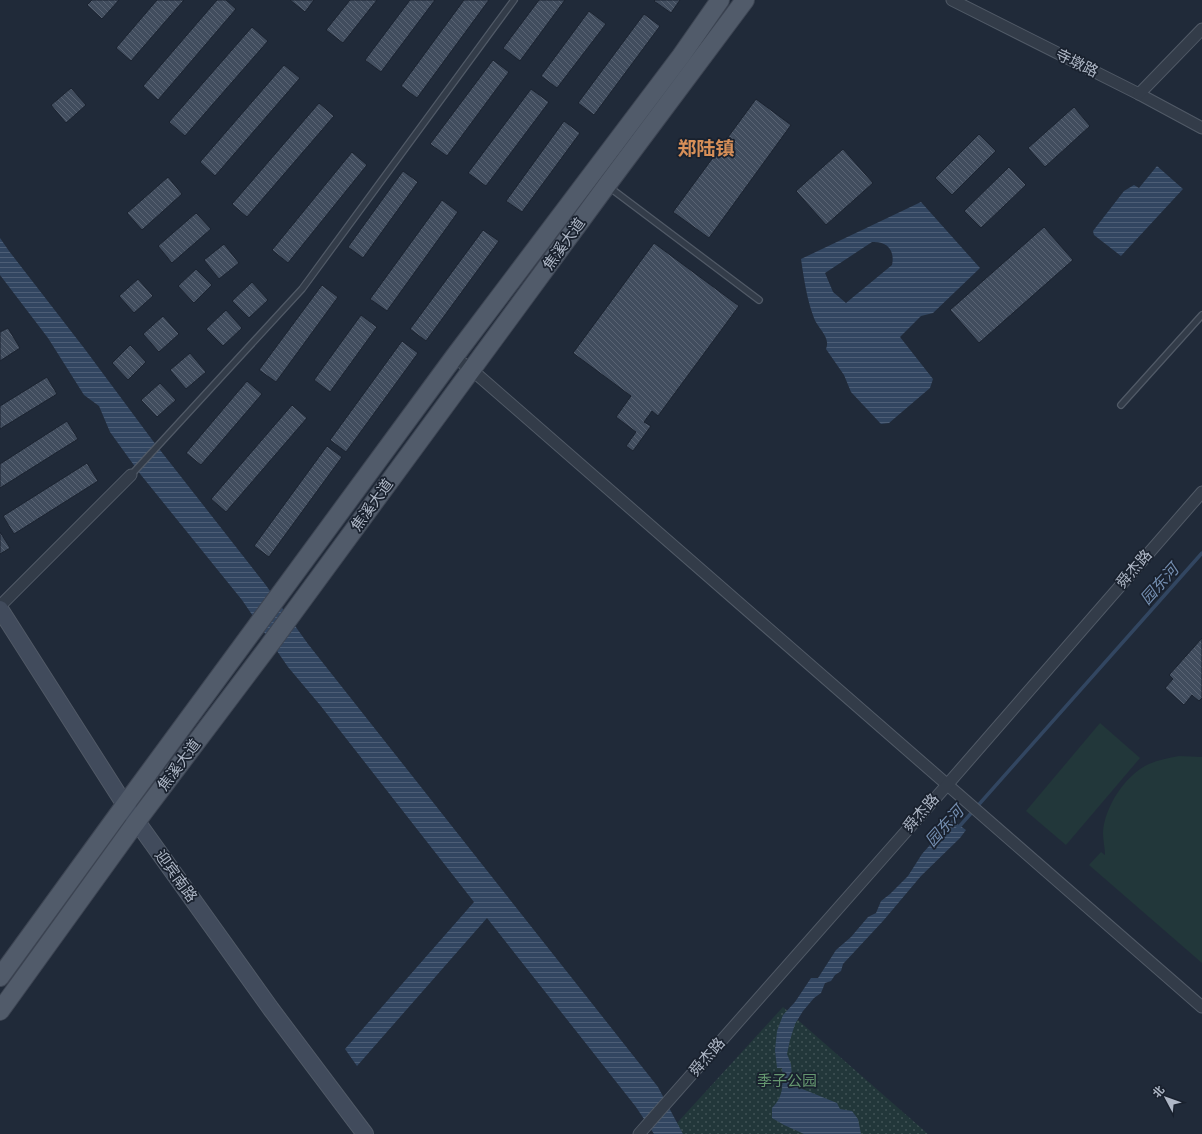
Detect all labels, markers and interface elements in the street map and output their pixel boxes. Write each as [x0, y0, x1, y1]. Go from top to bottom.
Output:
street label: 寺墩路 [1053, 44, 1102, 81]
district label: 郑陆镇 [677, 136, 735, 160]
street label: 焦溪大道 [538, 214, 589, 274]
street label: 焦溪大道 [346, 475, 397, 535]
street label: 舜杰路 [1112, 545, 1156, 592]
water label: 园东河 [1136, 557, 1184, 609]
street label: 焦溪大道 [153, 735, 204, 794]
street label: 舜杰路 [899, 789, 943, 836]
water label: 园东河 [921, 799, 969, 851]
street label: 迎宾南路 [151, 846, 202, 906]
street label: 舜杰路 [685, 1033, 729, 1080]
park label: 季子公园 [757, 1071, 817, 1090]
north arrow [1146, 1078, 1186, 1118]
text: 北 [1150, 1083, 1167, 1100]

